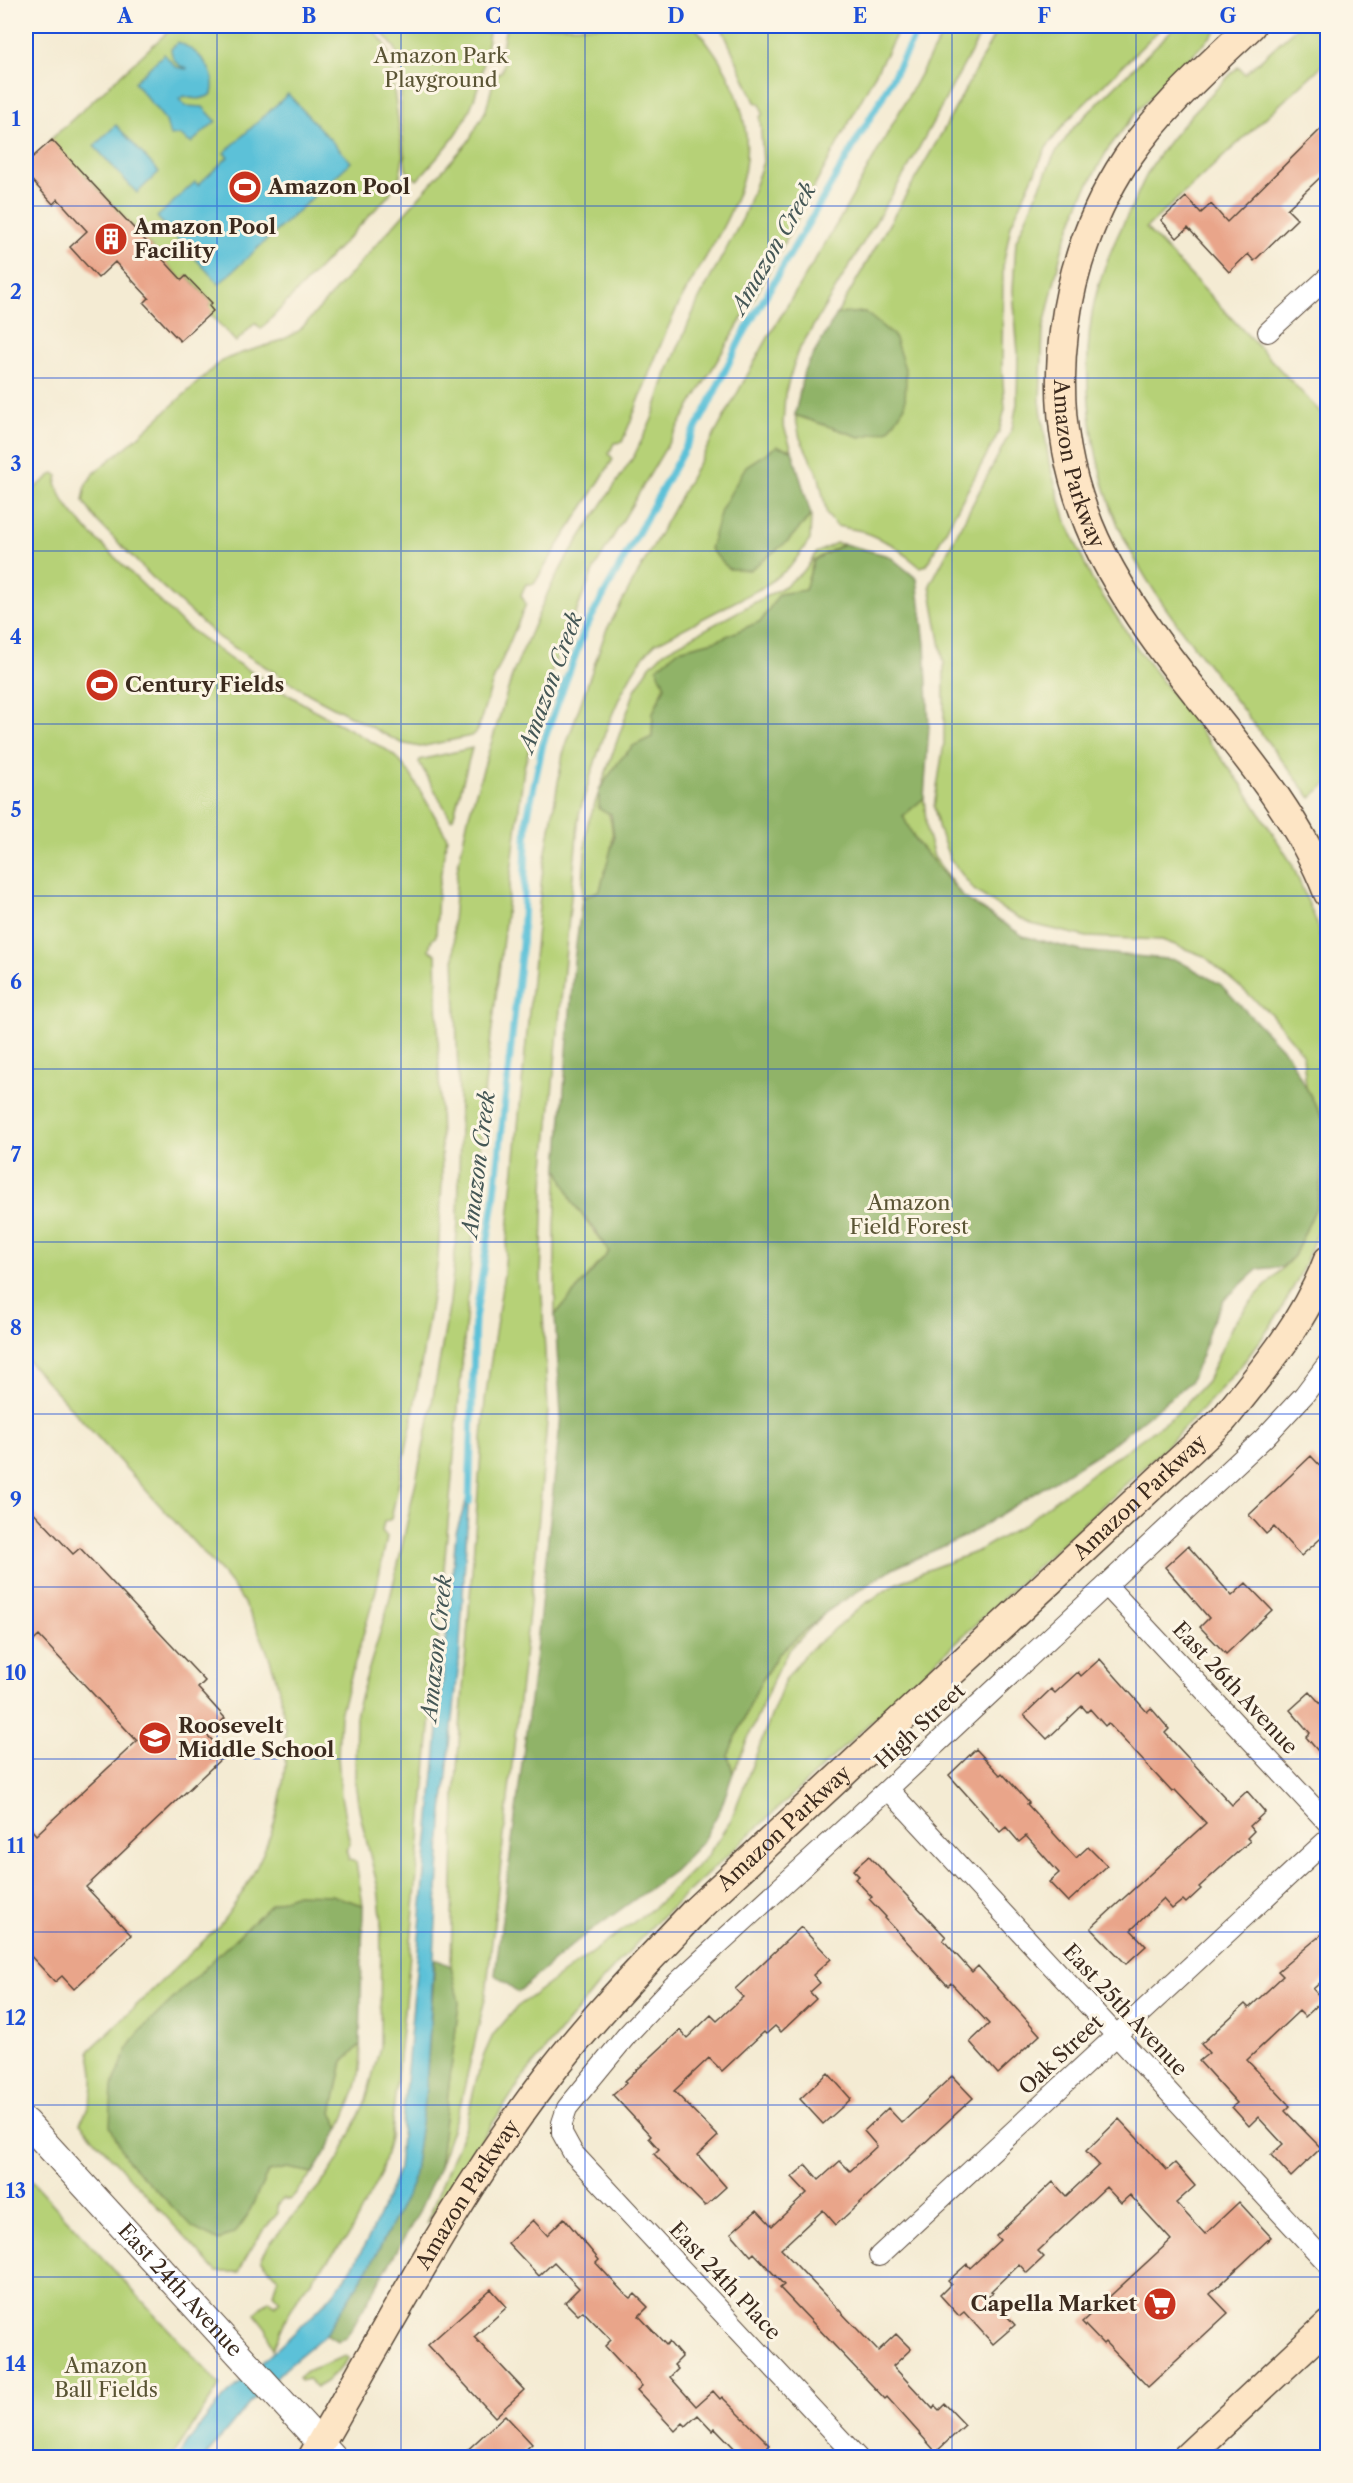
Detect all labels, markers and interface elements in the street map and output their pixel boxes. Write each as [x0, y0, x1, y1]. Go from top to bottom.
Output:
text: A [116, 4, 133, 28]
text: B [302, 4, 317, 28]
text: C [485, 4, 501, 28]
text: D [667, 4, 685, 28]
text: E [853, 4, 867, 28]
text: F [1037, 4, 1051, 28]
text: G [1220, 4, 1237, 28]
park label: Amazon Park Playground [373, 43, 509, 92]
text: 1 [12, 107, 21, 131]
sports icon: Amazon Pool [227, 169, 263, 205]
place label: Amazon Pool [267, 174, 410, 199]
water label: Amazon Creek [724, 177, 822, 321]
place label: Amazon Pool Facility [133, 214, 276, 263]
building icon: Amazon Pool Facility [93, 221, 129, 257]
text: 2 [10, 280, 22, 304]
street label: Amazon Parkway [1049, 378, 1110, 552]
text: 3 [10, 452, 22, 476]
water label: Amazon Creek [512, 608, 588, 759]
text: 4 [10, 625, 22, 649]
sports icon: Century Fields [84, 667, 120, 703]
place label: Century Fields [125, 672, 284, 697]
text: 5 [10, 798, 22, 822]
text: 6 [10, 970, 22, 994]
water label: Amazon Creek [456, 1089, 501, 1242]
text: 7 [11, 1143, 22, 1167]
park label: Amazon Field Forest [850, 1190, 969, 1239]
text: 8 [10, 1316, 22, 1340]
street label: Amazon Parkway [1067, 1429, 1212, 1566]
text: 9 [10, 1488, 22, 1512]
water label: Amazon Creek [415, 1573, 458, 1726]
street label: East 26th Avenue [1168, 1616, 1303, 1759]
text: 10 [5, 1661, 27, 1685]
street label: High Street [870, 1677, 970, 1774]
place label: Roosevelt Middle School [178, 1713, 334, 1762]
school or university icon: Roosevelt Middle School [137, 1720, 173, 1756]
street label: Amazon Parkway [711, 1760, 856, 1897]
text: 11 [7, 1834, 25, 1858]
street label: East 25th Avenue [1058, 1939, 1193, 2081]
text: 12 [6, 2006, 26, 2030]
street label: Oak Street [1014, 2009, 1108, 2100]
street label: Amazon Parkway [410, 2114, 524, 2275]
text: 13 [6, 2179, 26, 2203]
street label: East 24th Place [664, 2217, 786, 2345]
street label: East 24th Avenue [113, 2218, 248, 2362]
supermarket icon: Capella Market [1142, 2286, 1178, 2322]
place label: Capella Market [971, 2291, 1138, 2316]
text: 14 [6, 2352, 26, 2376]
park label: Amazon Ball Fields [54, 2353, 158, 2402]

